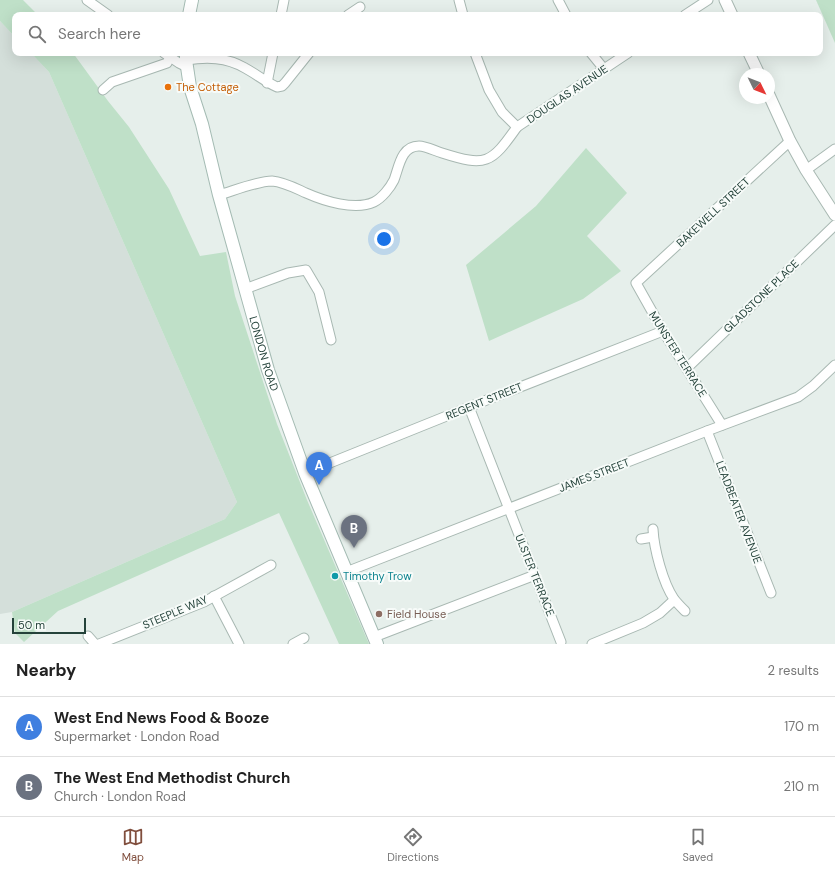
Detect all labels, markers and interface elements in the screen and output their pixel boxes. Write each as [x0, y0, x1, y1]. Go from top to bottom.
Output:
search box [12, 12, 823, 56]
icon: search [26, 23, 48, 45]
text: Search here [58, 24, 141, 44]
street label: DOUGLAS AVENUE [524, 62, 610, 126]
north arrow [739, 68, 775, 104]
place label: The Cottage [176, 80, 239, 94]
marker: The Cottage [163, 82, 173, 92]
street label: BAKEWELL STREET [673, 174, 753, 250]
your location [374, 229, 394, 249]
street label: GLADSTONE PLACE [720, 256, 802, 336]
street label: MUNSTER TERRACE [646, 309, 710, 399]
street label: LONDON ROAD [246, 315, 282, 393]
street label: REGENT STREET [444, 379, 524, 423]
pin: A [306, 452, 332, 485]
street label: JAMES STREET [557, 455, 631, 495]
street label: LEADBEATER AVENUE [713, 459, 765, 565]
pin: B [341, 515, 367, 548]
street label: ULSTER TERRACE [512, 532, 558, 618]
place label: Timothy Trow [343, 569, 412, 583]
marker: Timothy Trow [330, 571, 340, 581]
street label: STEEPLE WAY [141, 592, 210, 632]
place label: Field House [387, 607, 446, 621]
marker: Field House [374, 609, 384, 619]
scale bar [12, 616, 86, 635]
text: 50 m [18, 618, 45, 632]
text: Nearby [16, 659, 76, 681]
text: 2 results [768, 662, 819, 679]
text: West End News Food & Booze [54, 708, 269, 728]
text: A [24, 718, 34, 735]
text: 170 m [784, 718, 819, 735]
text: Supermarket · London Road [54, 728, 219, 745]
text: The West End Methodist Church [54, 768, 290, 788]
text: B [25, 778, 33, 795]
text: 210 m [784, 778, 819, 795]
text: Church · London Road [54, 788, 186, 805]
tab: Map [122, 826, 144, 864]
tab: Directions [387, 826, 439, 864]
tab: Saved [682, 826, 713, 864]

